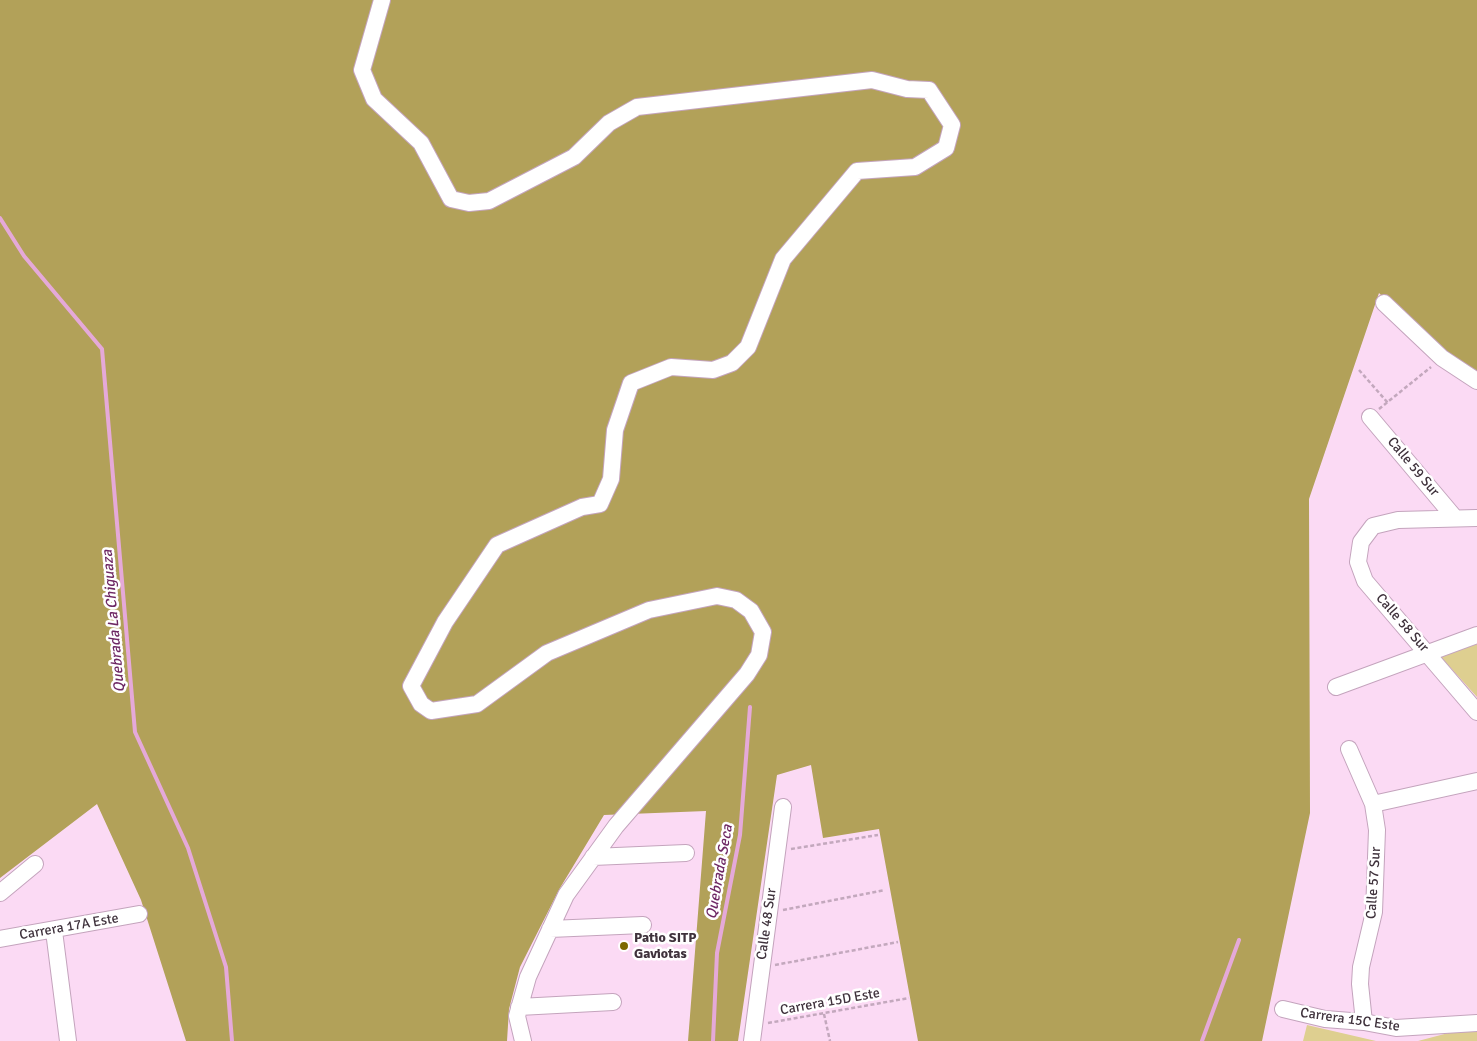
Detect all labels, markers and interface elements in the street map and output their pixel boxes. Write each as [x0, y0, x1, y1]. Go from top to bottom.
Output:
street label: Calle 59 Sur [1383, 434, 1443, 500]
water label: Quebrada La Chiguaza [99, 549, 129, 693]
street label: Calle 58 Sur [1372, 590, 1432, 656]
water label: Quebrada Seca [703, 823, 737, 921]
street label: Calle 57 Sur [1363, 846, 1385, 920]
street label: Calle 48 Sur [754, 887, 780, 961]
street label: Carrera 17A Este [18, 910, 120, 944]
place label: Patio SITP Gaviotas [634, 930, 696, 962]
marker: Patio SITP Gaviotas [618, 940, 630, 952]
street label: Carrera 15D Este [779, 985, 881, 1019]
street label: Carrera 15C Este [1299, 1005, 1401, 1035]

